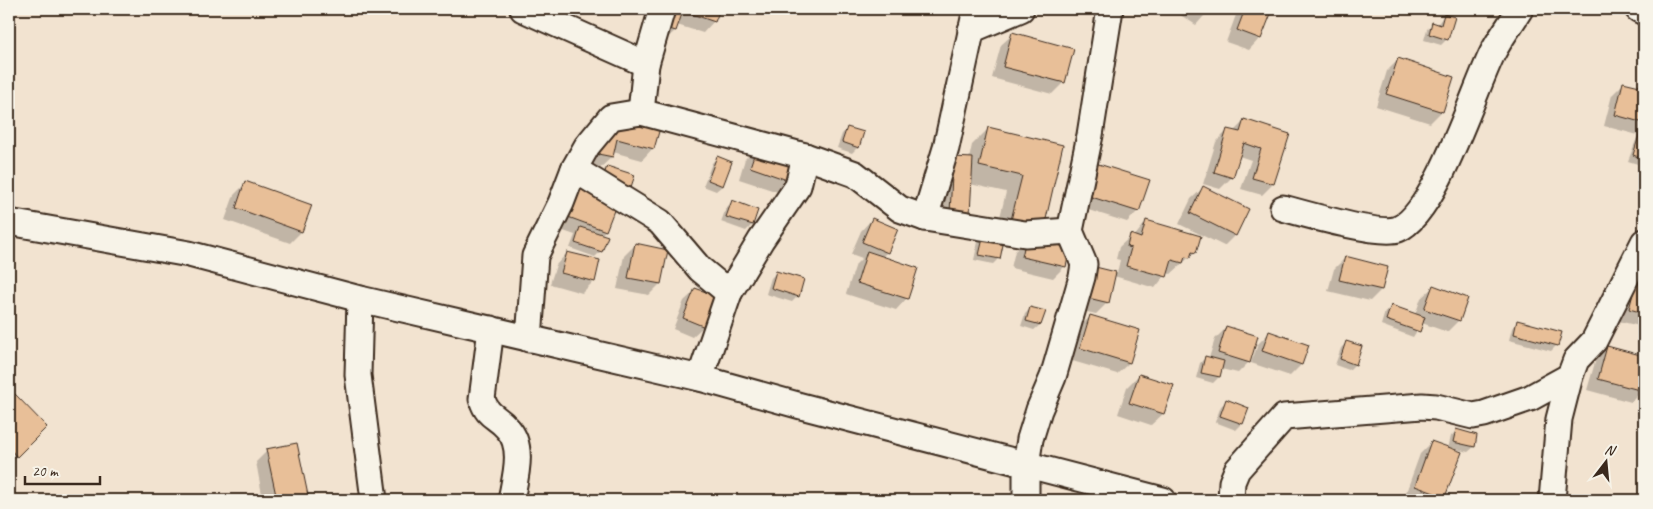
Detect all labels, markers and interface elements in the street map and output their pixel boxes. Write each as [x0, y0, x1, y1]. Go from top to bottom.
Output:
north arrow [1580, 436, 1630, 486]
text: N [1603, 441, 1618, 460]
scale bar [25, 454, 100, 486]
text: 20 m [32, 462, 59, 481]

